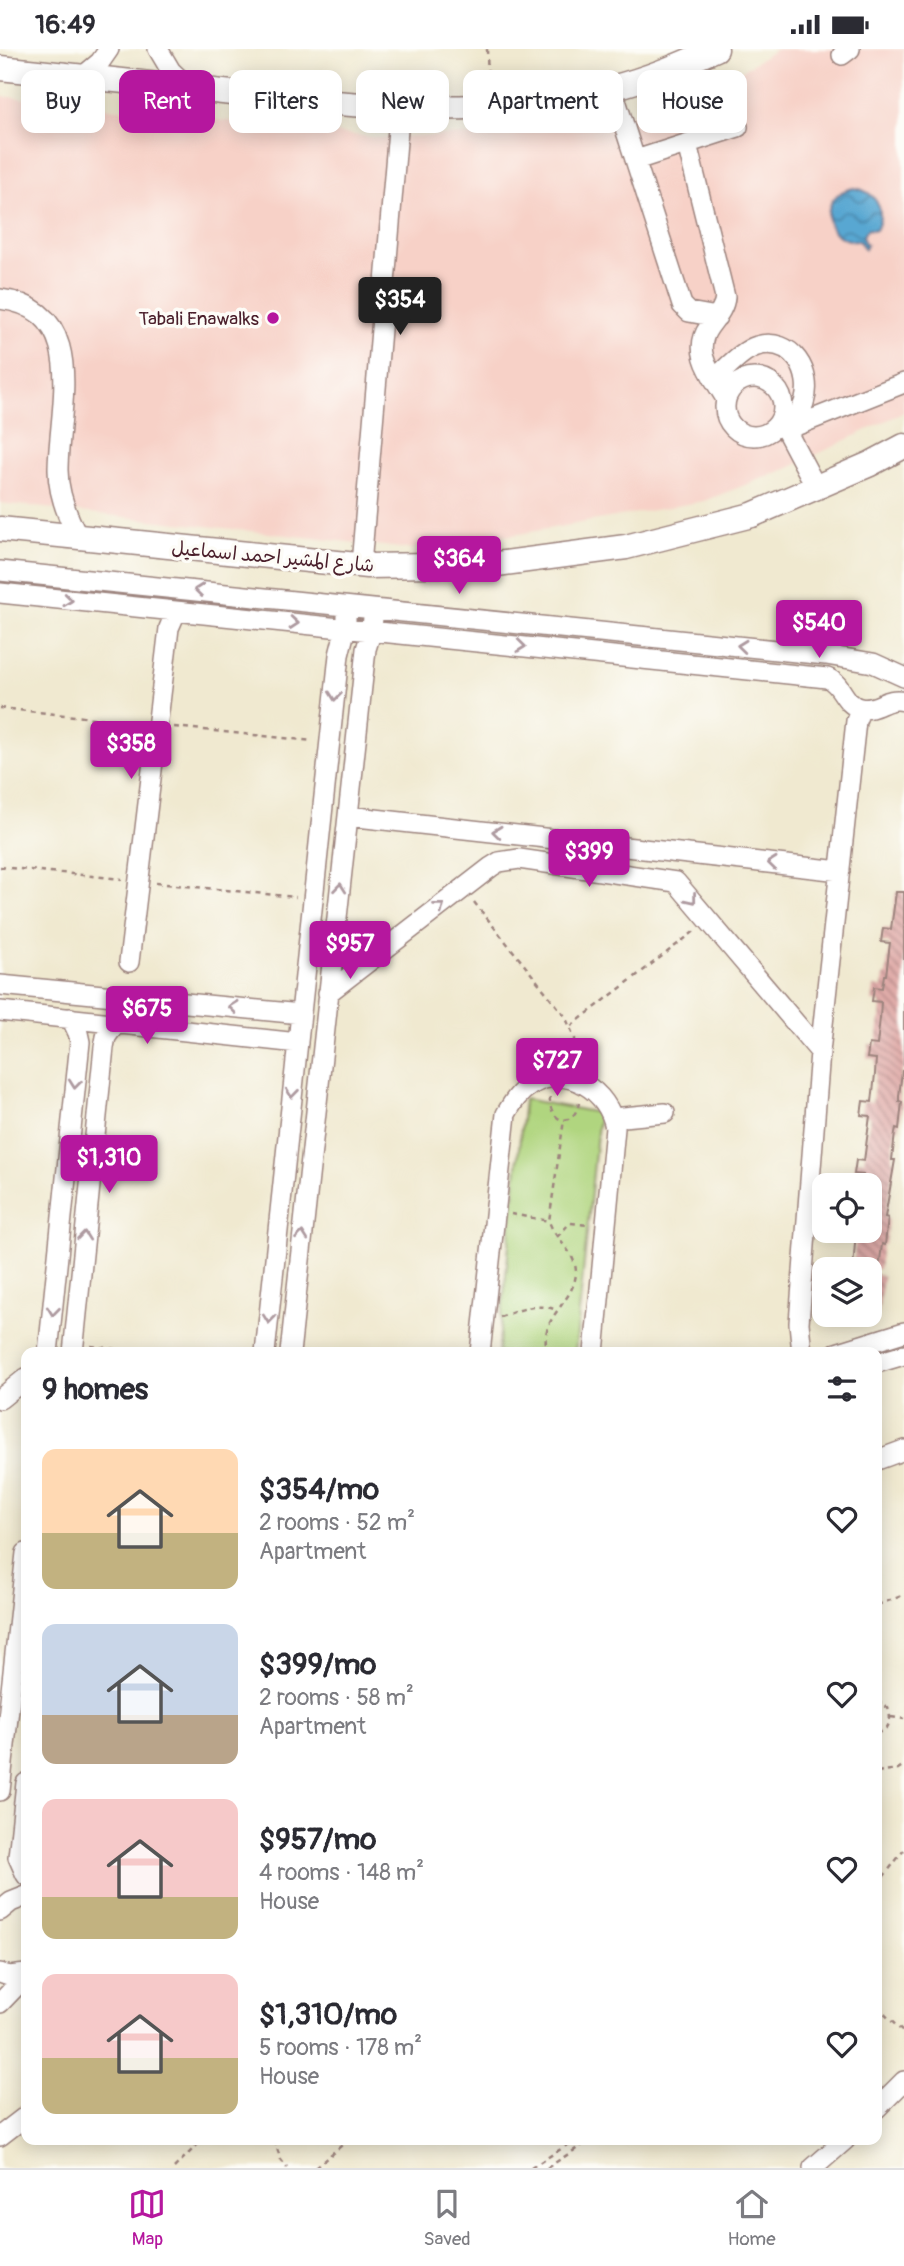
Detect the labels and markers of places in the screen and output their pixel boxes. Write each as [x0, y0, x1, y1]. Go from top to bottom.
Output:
pin: $354 [359, 278, 441, 337]
place label: Tabali Enawalks [139, 307, 260, 331]
marker: Tabali Enawalks [265, 310, 281, 326]
pin: $364 [418, 537, 500, 596]
pin: $540 [778, 601, 860, 660]
pin: $358 [90, 721, 172, 781]
pin: $399 [548, 829, 630, 889]
pin: $957 [309, 921, 391, 981]
pin: $675 [106, 986, 188, 1046]
pin: $727 [516, 1039, 598, 1098]
pin: $1,310 [52, 1135, 166, 1195]

